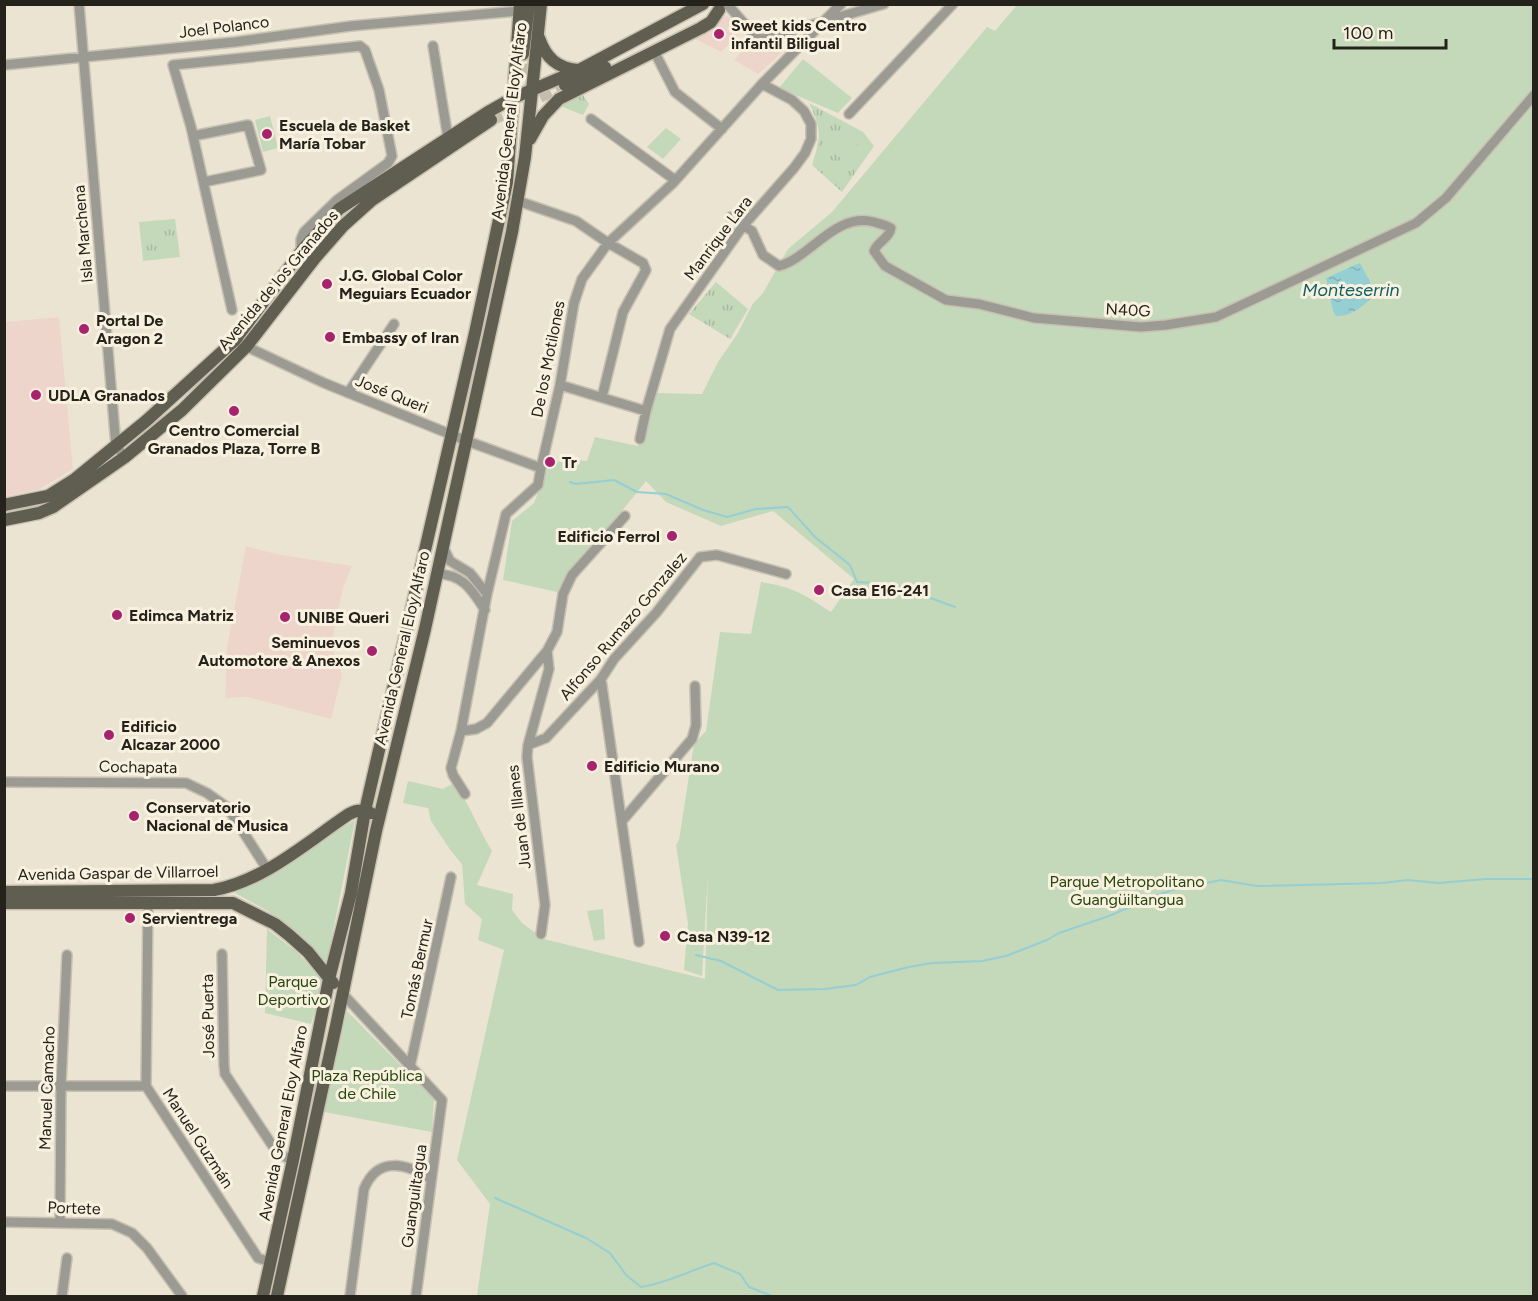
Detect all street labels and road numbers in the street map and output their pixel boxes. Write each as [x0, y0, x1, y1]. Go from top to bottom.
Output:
street label: Joel Polanco [178, 12, 270, 42]
street label: Avenida General Eloy Alfaro [487, 21, 531, 221]
street label: Isla Marchena [69, 184, 97, 284]
street label: Manrique Lara [680, 192, 756, 284]
street label: Avenida de los Granados [214, 206, 342, 354]
street label: De los Motilones [527, 299, 569, 419]
street label: N40G [1105, 299, 1151, 321]
street label: José Queri [353, 371, 431, 417]
street label: Alfonso Rumazo Gonzalez [555, 548, 691, 704]
street label: Avenida General Eloy Alfaro [370, 549, 434, 747]
street label: Cochapata [99, 757, 177, 777]
street label: Juan de Illanes [503, 764, 535, 870]
street label: Avenida Gaspar de Villarroel [17, 862, 219, 884]
street label: Tomás Bermur [397, 916, 437, 1021]
street label: José Puerta [198, 974, 218, 1058]
street label: Avenida General Eloy Alfaro [255, 1024, 311, 1222]
street label: Manuel Camacho [35, 1026, 59, 1150]
street label: Manuel Guzmán [159, 1084, 237, 1192]
street label: Guanguiltagua [397, 1143, 431, 1249]
street label: Portete [47, 1198, 101, 1218]

